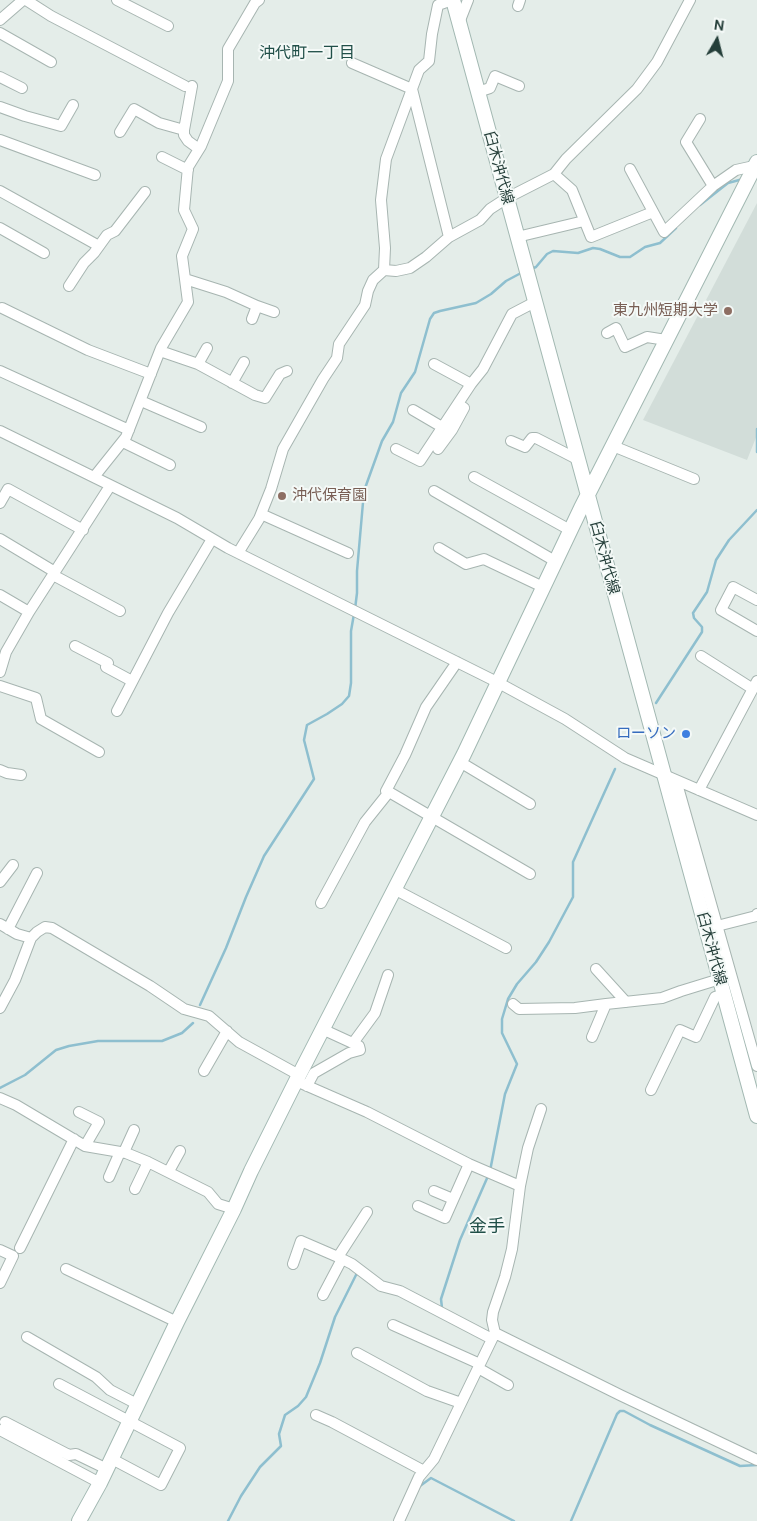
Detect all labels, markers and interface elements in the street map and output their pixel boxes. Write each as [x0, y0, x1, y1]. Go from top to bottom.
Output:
north arrow [692, 15, 742, 65]
text: N [713, 16, 725, 35]
district label: 沖代町一丁目 [259, 44, 355, 64]
street label: 臼木沖代線 [480, 129, 516, 207]
place label: 東九州短期大学 [613, 302, 718, 320]
marker: 東九州短期大学 [722, 305, 734, 317]
place label: 沖代保育園 [292, 487, 367, 505]
marker: 沖代保育園 [276, 490, 288, 502]
street label: 臼木沖代線 [586, 519, 622, 597]
place label: ローソン [616, 725, 676, 743]
marker: ローソン [680, 728, 692, 740]
street label: 臼木沖代線 [693, 910, 729, 988]
district label: 金手 [469, 1216, 505, 1238]

